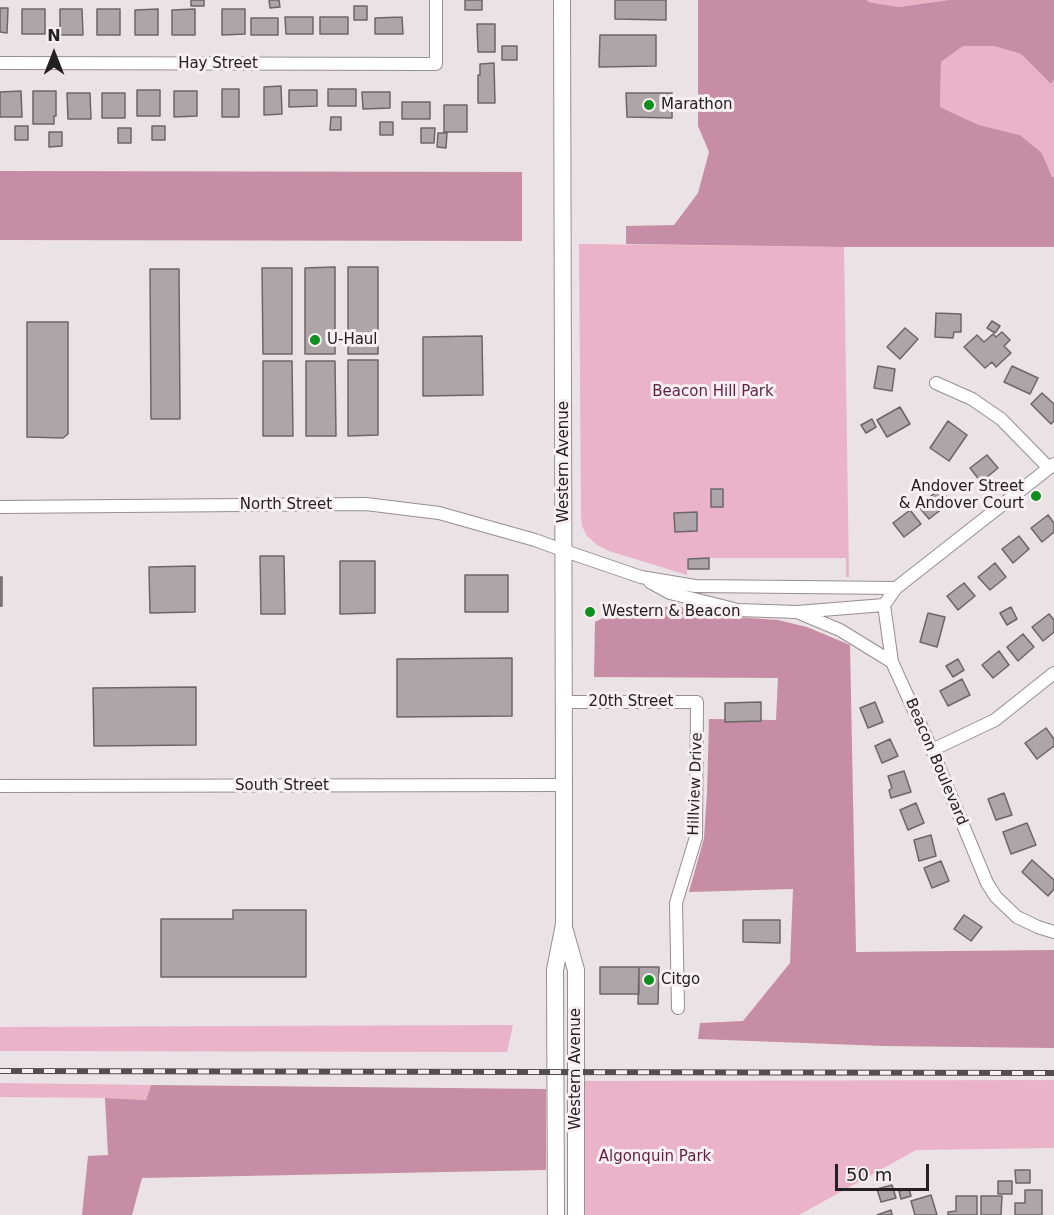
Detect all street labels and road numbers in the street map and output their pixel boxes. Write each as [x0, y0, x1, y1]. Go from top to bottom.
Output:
street label: Hay Street [178, 55, 258, 73]
street label: Western Avenue [555, 401, 573, 523]
street label: North Street [240, 496, 332, 514]
street label: 20th Street [589, 693, 673, 711]
street label: Beacon Boulevard [901, 696, 971, 828]
street label: Hillview Drive [685, 732, 707, 836]
street label: South Street [235, 777, 329, 795]
street label: Western Avenue [567, 1008, 585, 1130]

